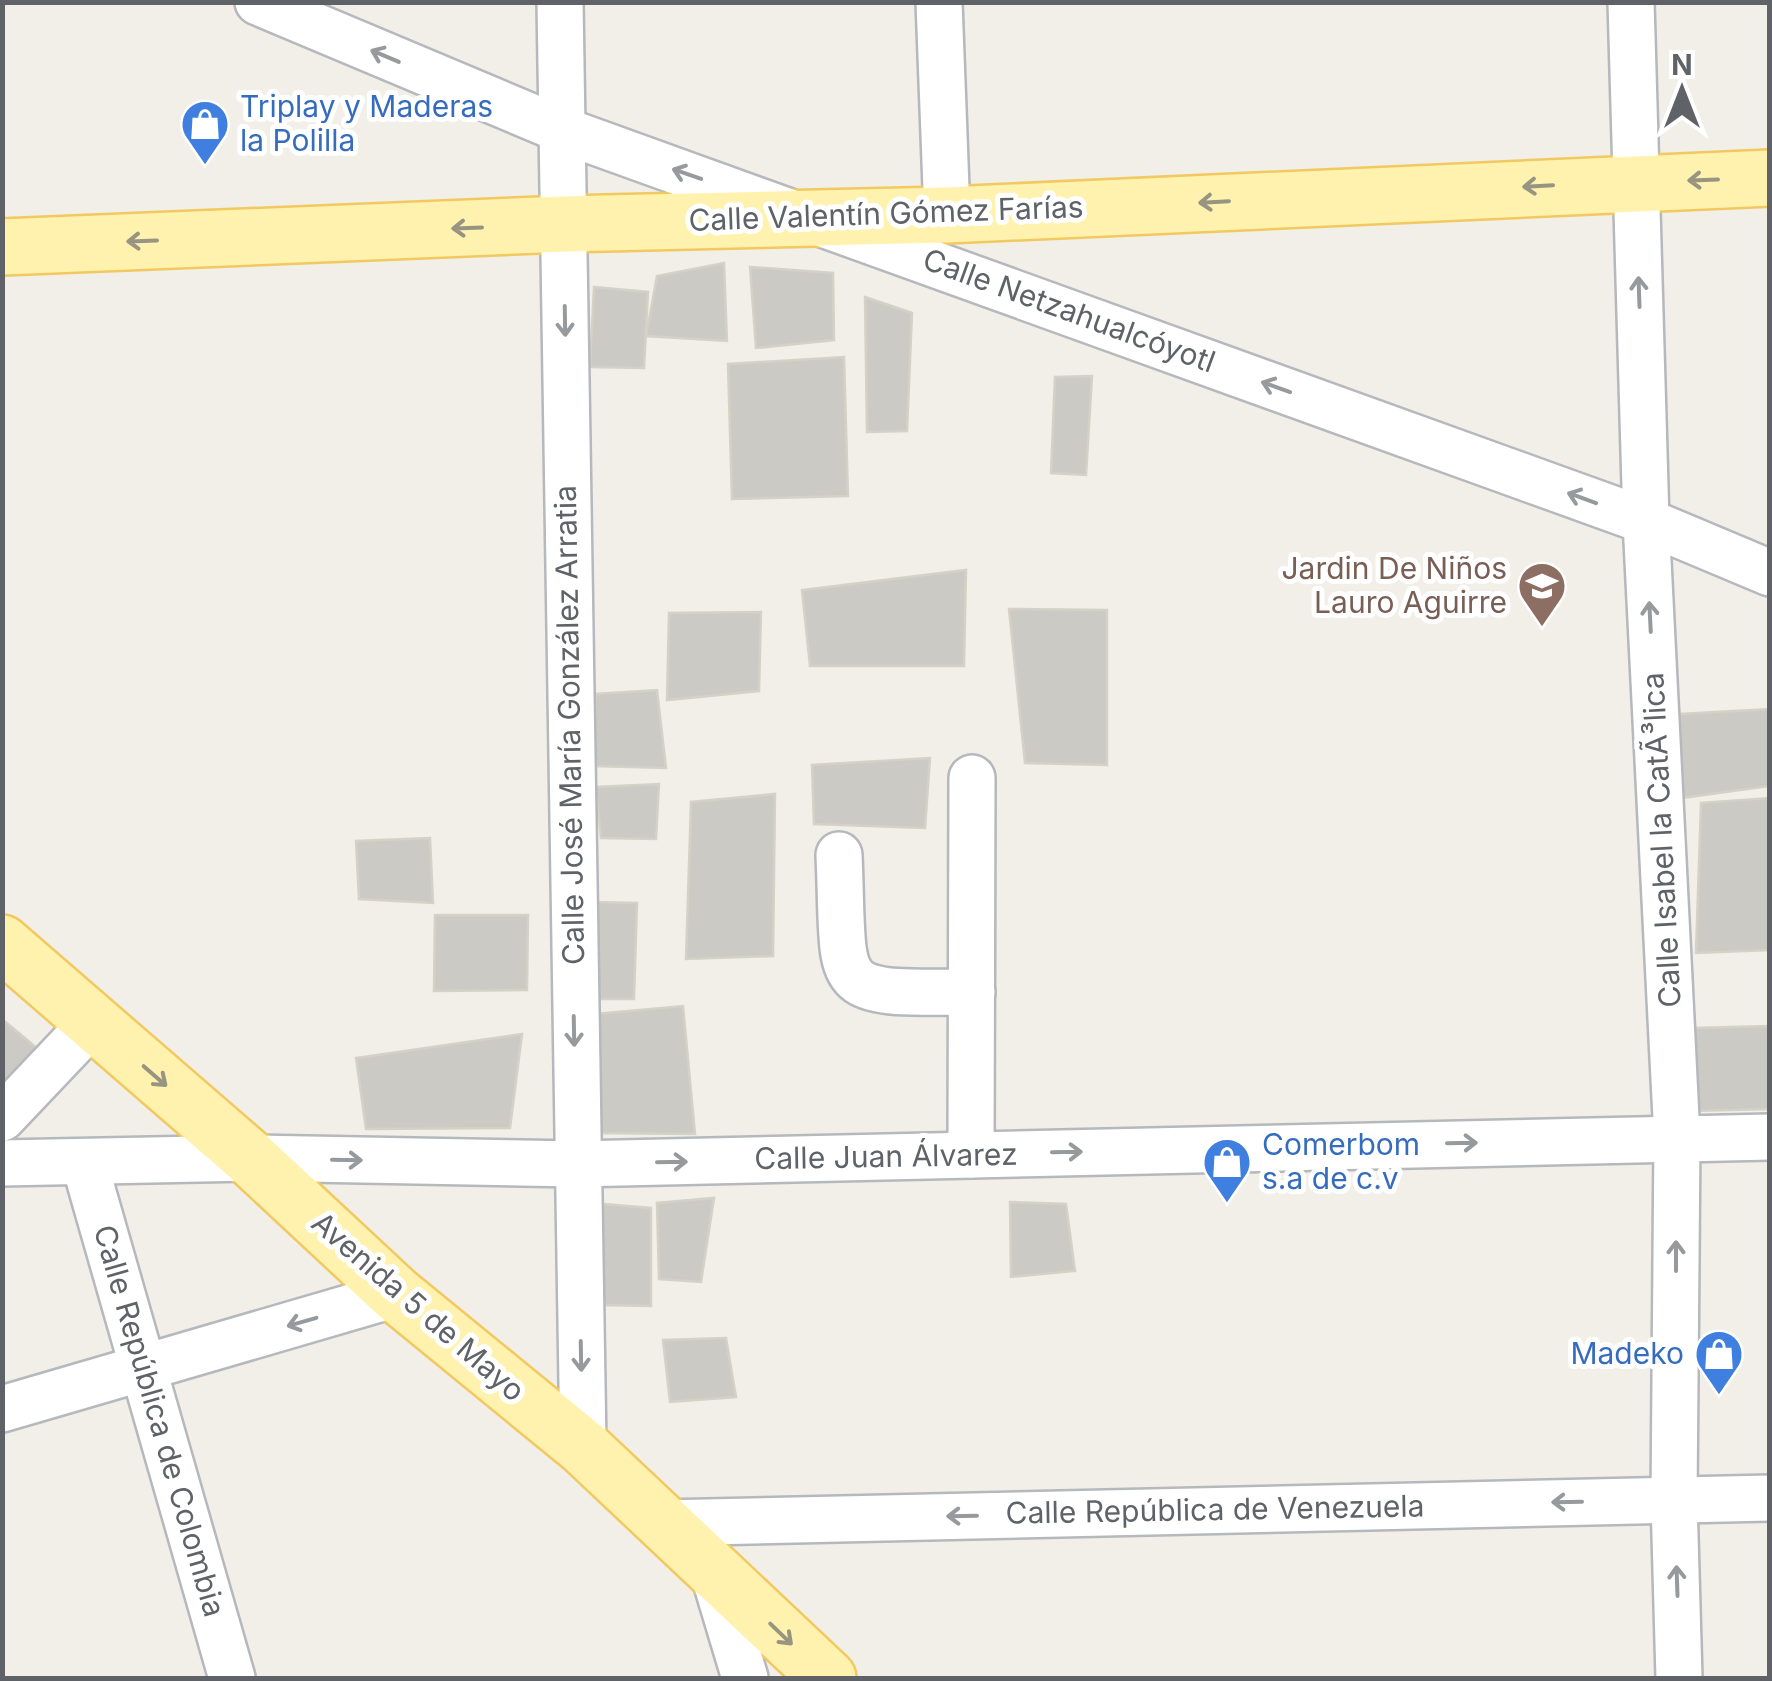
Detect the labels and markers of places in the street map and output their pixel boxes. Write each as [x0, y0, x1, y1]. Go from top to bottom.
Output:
place label: Triplay y Maderas la Polilla [240, 88, 493, 158]
shop icon: Triplay y Maderas la Polilla [179, 98, 231, 166]
place label: Jardin De Niños Lauro Aguirre [1281, 550, 1507, 620]
school or university icon: Jardin De Niños Lauro Aguirre [1516, 560, 1568, 628]
place label: Comerbom s.a de c.v [1262, 1126, 1420, 1196]
shop icon: Comerbom s.a de c.v [1201, 1136, 1253, 1204]
shop icon: Madeko [1693, 1328, 1745, 1396]
place label: Madeko [1570, 1335, 1684, 1371]

